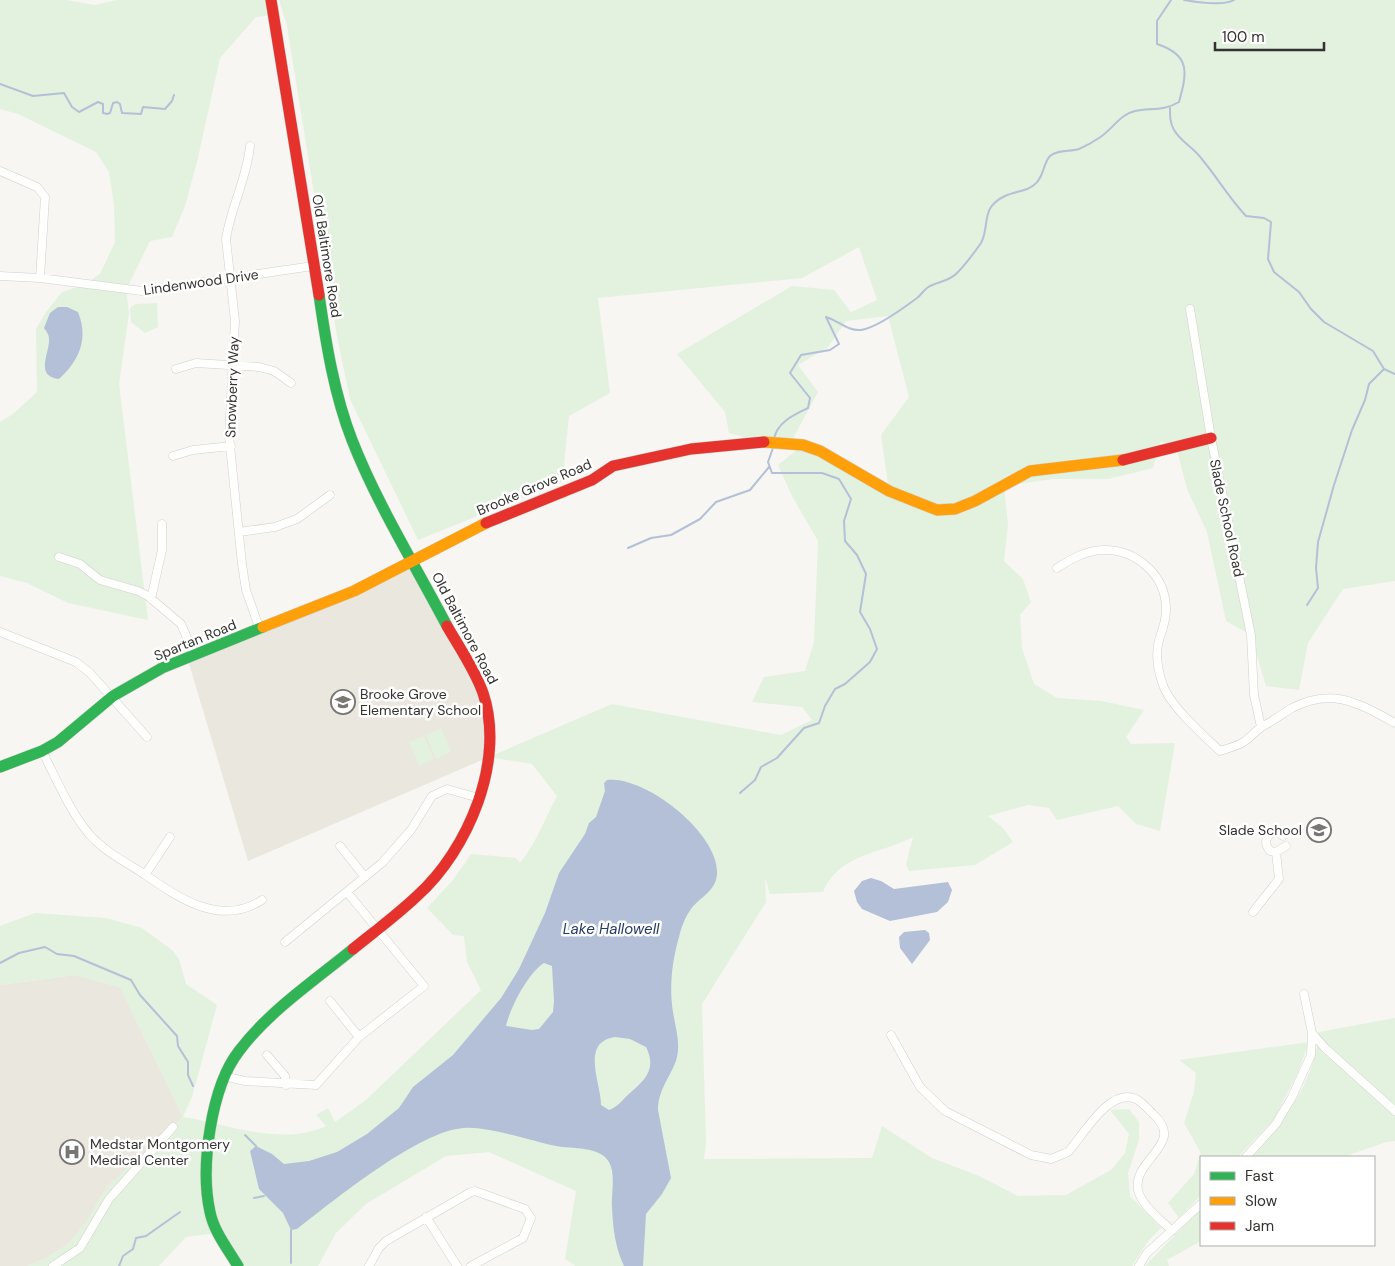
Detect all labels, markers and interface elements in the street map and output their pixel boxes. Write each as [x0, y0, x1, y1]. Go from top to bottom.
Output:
scale bar [1215, 20, 1324, 52]
text: 100 m [1222, 27, 1265, 47]
street label: Old Baltimore Road [308, 193, 346, 319]
street label: Lindenwood Drive [142, 265, 260, 299]
street label: Snowberry Way [221, 336, 243, 438]
street label: Brooke Grove Road [474, 455, 594, 519]
street label: Slade School Road [1206, 458, 1248, 578]
street label: Old Baltimore Road [428, 569, 502, 687]
street label: Spartan Road [151, 615, 239, 665]
place label: Brooke Grove Elementary School [360, 685, 481, 719]
school or university icon: Brooke Grove Elementary School [330, 689, 356, 715]
school or university icon: Slade School [1306, 817, 1332, 843]
place label: Slade School [1219, 821, 1302, 839]
water label: Lake Hallowell [563, 919, 660, 939]
place label: Medstar Montgomery Medical Center [90, 1135, 230, 1169]
hospital icon: Medstar Montgomery Medical Center [59, 1139, 85, 1165]
legend [1200, 1156, 1375, 1246]
text: Fast [1245, 1166, 1274, 1186]
text: Slow [1245, 1191, 1278, 1211]
text: Jam [1245, 1216, 1274, 1236]

